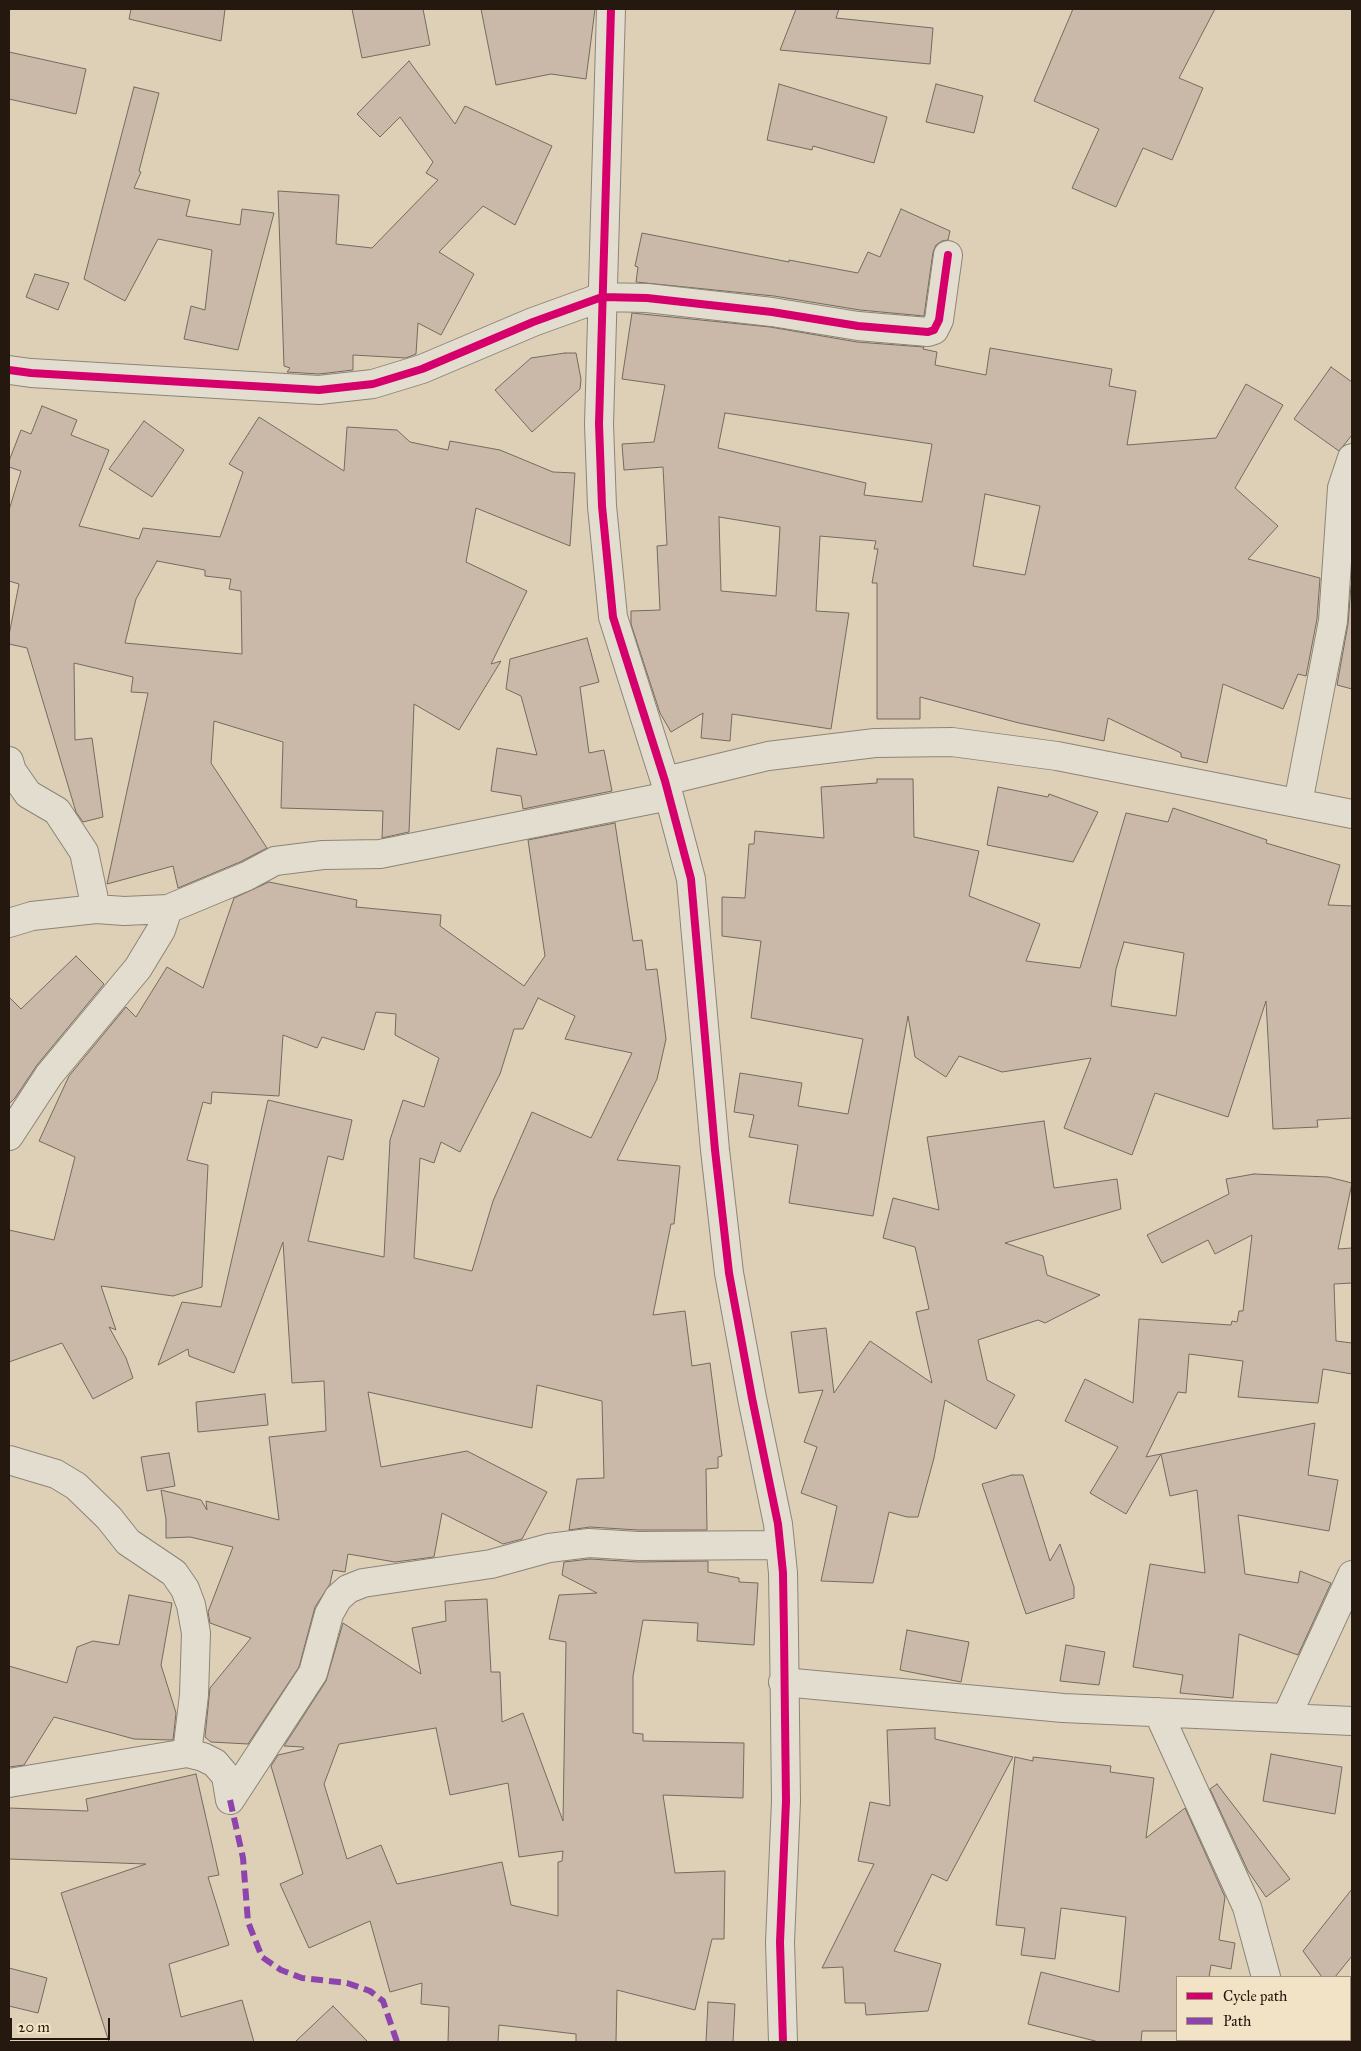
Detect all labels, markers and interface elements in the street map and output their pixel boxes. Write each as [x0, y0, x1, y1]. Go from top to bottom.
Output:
legend [1176, 1976, 1351, 2041]
text: Cycle path [1223, 1987, 1287, 2005]
scale bar [12, 2008, 112, 2040]
text: Path [1223, 2012, 1251, 2030]
text: 20 m [18, 2018, 50, 2036]

